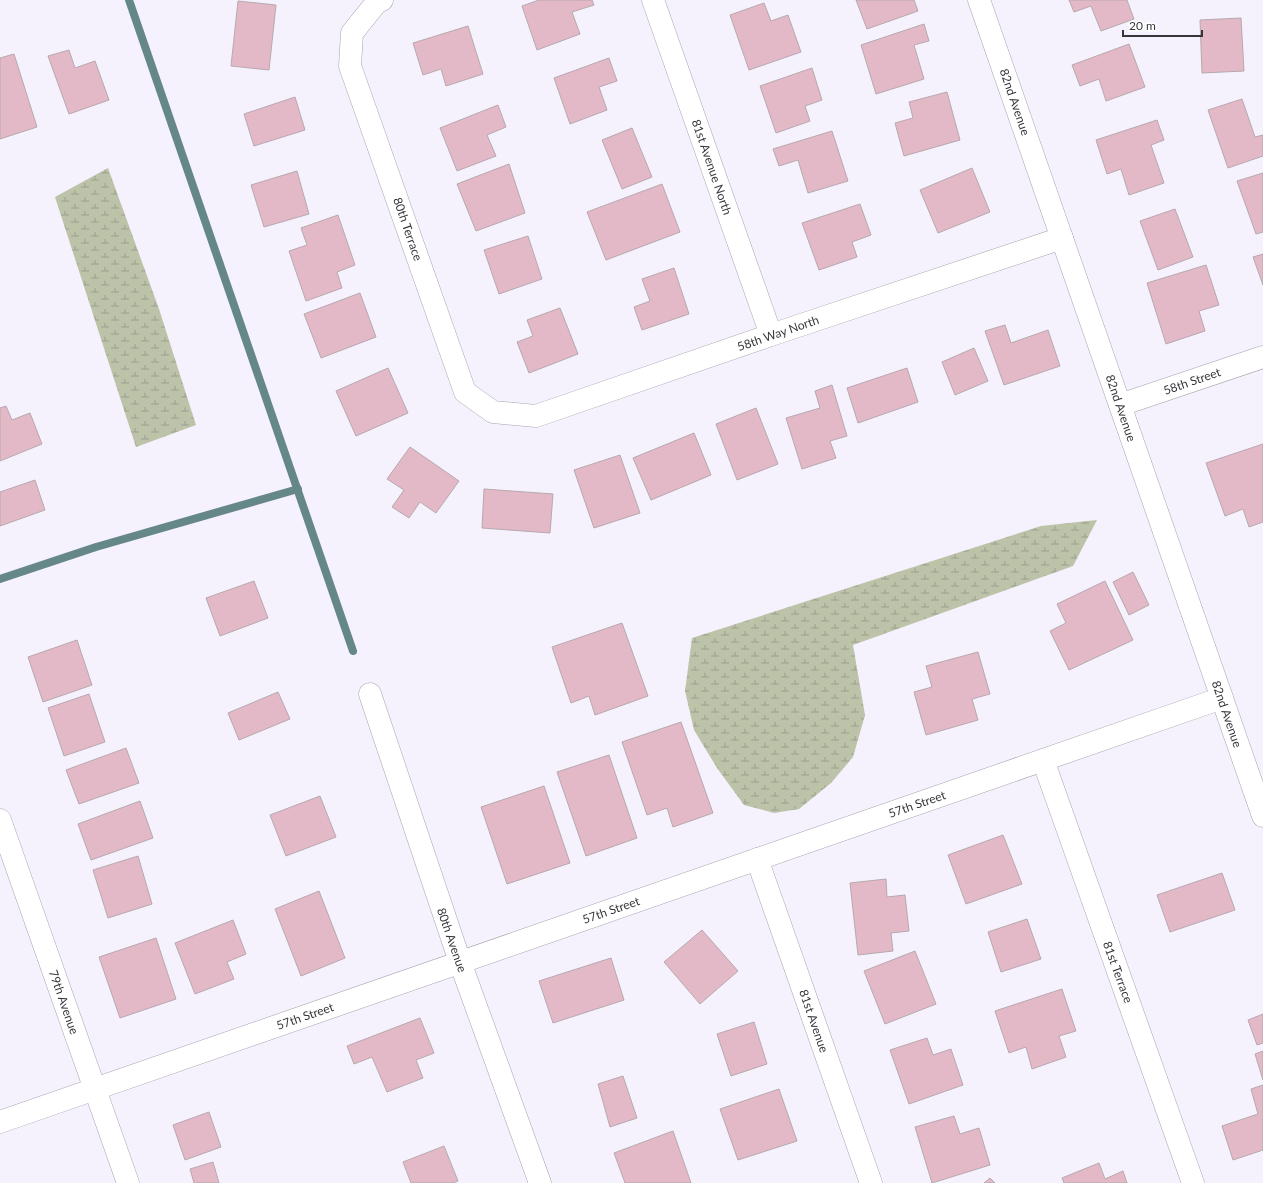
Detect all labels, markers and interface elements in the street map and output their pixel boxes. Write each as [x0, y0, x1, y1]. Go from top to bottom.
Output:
scale bar [1123, 12, 1202, 38]
text: 20 m [1129, 18, 1156, 33]
street label: 82nd Avenue [997, 67, 1033, 137]
street label: 81st Avenue North [689, 117, 735, 217]
street label: 80th Terrace [390, 195, 426, 263]
street label: 58th Way North [735, 312, 821, 354]
street label: 58th Street [1161, 364, 1223, 398]
street label: 82nd Avenue [1103, 373, 1139, 443]
street label: 82nd Avenue [1209, 679, 1245, 749]
street label: 57th Street [886, 787, 948, 821]
street label: 57th Street [580, 893, 642, 927]
street label: 80th Avenue [434, 906, 470, 974]
street label: 81st Terrace [1100, 939, 1136, 1005]
street label: 79th Avenue [46, 968, 82, 1036]
street label: 81st Avenue [796, 987, 832, 1055]
street label: 57th Street [274, 999, 336, 1033]

